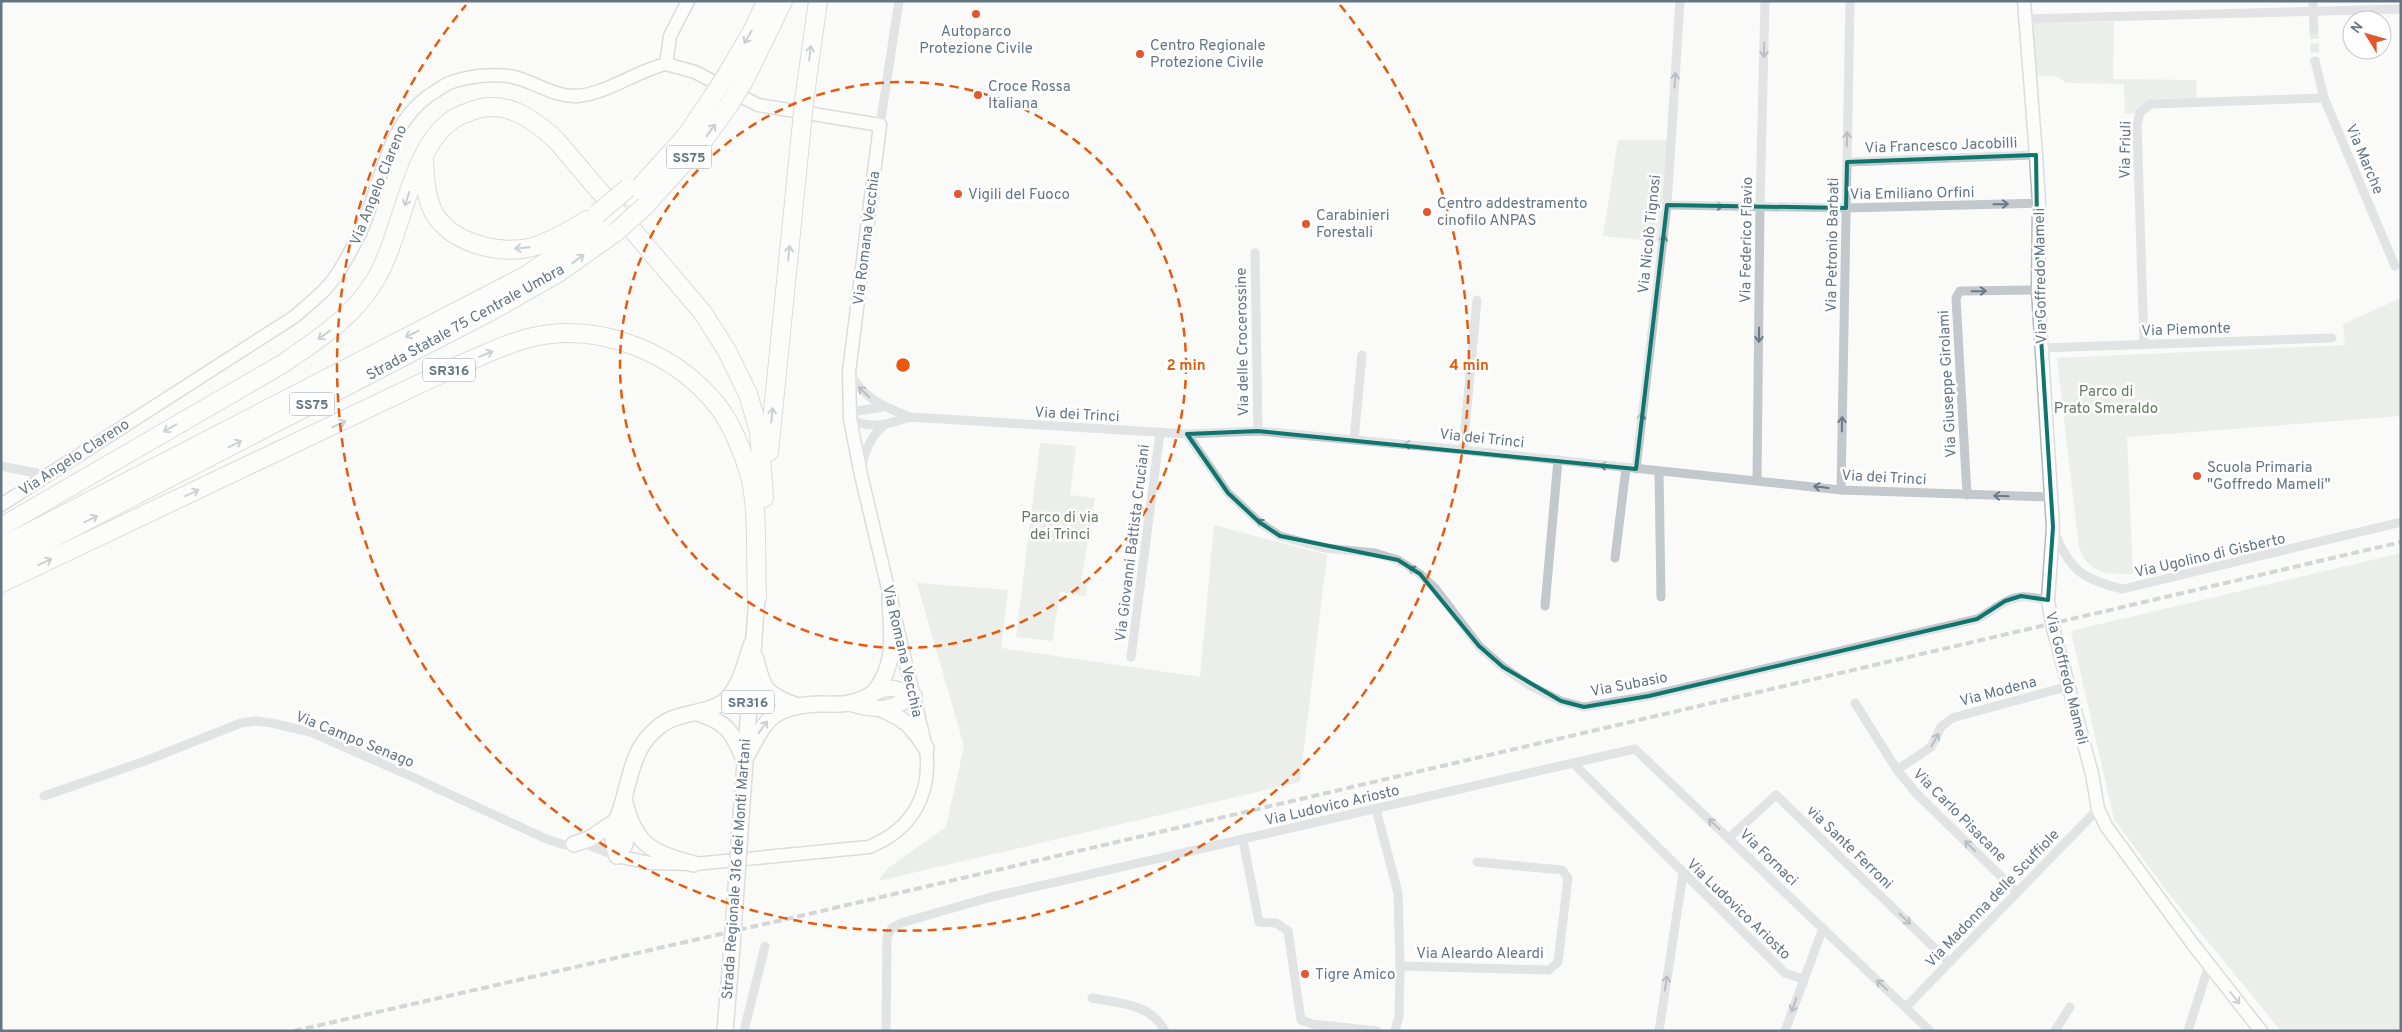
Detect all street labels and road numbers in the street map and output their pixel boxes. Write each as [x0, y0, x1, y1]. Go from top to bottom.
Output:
street label: Via Friuli [2116, 121, 2137, 179]
street label: Via Marche [2340, 122, 2387, 198]
street label: Via Angelo Clareno [347, 123, 412, 248]
street label: Via Francesco Jacobilli [1864, 134, 2018, 159]
road number: SS75 [666, 146, 712, 168]
street label: Via Romana Vecchia [850, 170, 885, 306]
street label: Via Nicolò Tignosi [1635, 174, 1666, 295]
street label: Via Federico Flavio [1737, 177, 1758, 303]
street label: Via Petronio Barbati [1823, 178, 1844, 313]
street label: Via Emiliano Orfini [1849, 184, 1975, 205]
street label: Via Goffredo Mameli [2031, 208, 2052, 344]
street label: Strada Statale 75 Centrale Umbra [363, 261, 568, 386]
street label: Via delle Crocerossine [1233, 267, 1254, 417]
street label: Via Giuseppe Girolami [1935, 310, 1962, 458]
street label: Via Piemonte [2141, 319, 2231, 342]
road number: SR316 [423, 358, 475, 382]
road number: SS75 [290, 392, 334, 416]
street label: Via dei Trinci [1034, 404, 1120, 427]
street label: Via Angelo Clareno [16, 415, 134, 501]
street label: Via dei Trinci [1438, 426, 1525, 453]
street label: Via Giovanni Battista Cruciani [1112, 443, 1155, 643]
street label: Via dei Trinci [1841, 467, 1927, 490]
street label: Via Ugolino di Gisberto [2133, 530, 2288, 583]
street label: Via Romana Vecchia [877, 583, 926, 719]
street label: Via Goffredo Mameli [2040, 610, 2091, 747]
street label: Via Subasio [1589, 669, 1669, 702]
street label: Via Modena [1958, 673, 2039, 712]
road number: SR316 [722, 690, 774, 714]
street label: Via Campo Senago [292, 708, 417, 773]
street label: Strada Regionale 316 dei Monti Martani [719, 738, 756, 1000]
street label: Via Carlo Pisacane [1908, 765, 2010, 867]
street label: Via Ludovico Ariosto [1263, 782, 1402, 831]
street label: via Sante Ferroni [1802, 802, 1896, 894]
street label: Via Fornaci [1735, 825, 1801, 891]
street label: Via Madonna delle Scuffiole [1922, 826, 2064, 972]
street label: Via Ludovico Ariosto [1682, 855, 1794, 965]
street label: Via Aleardo Aleardi [1416, 945, 1544, 964]

